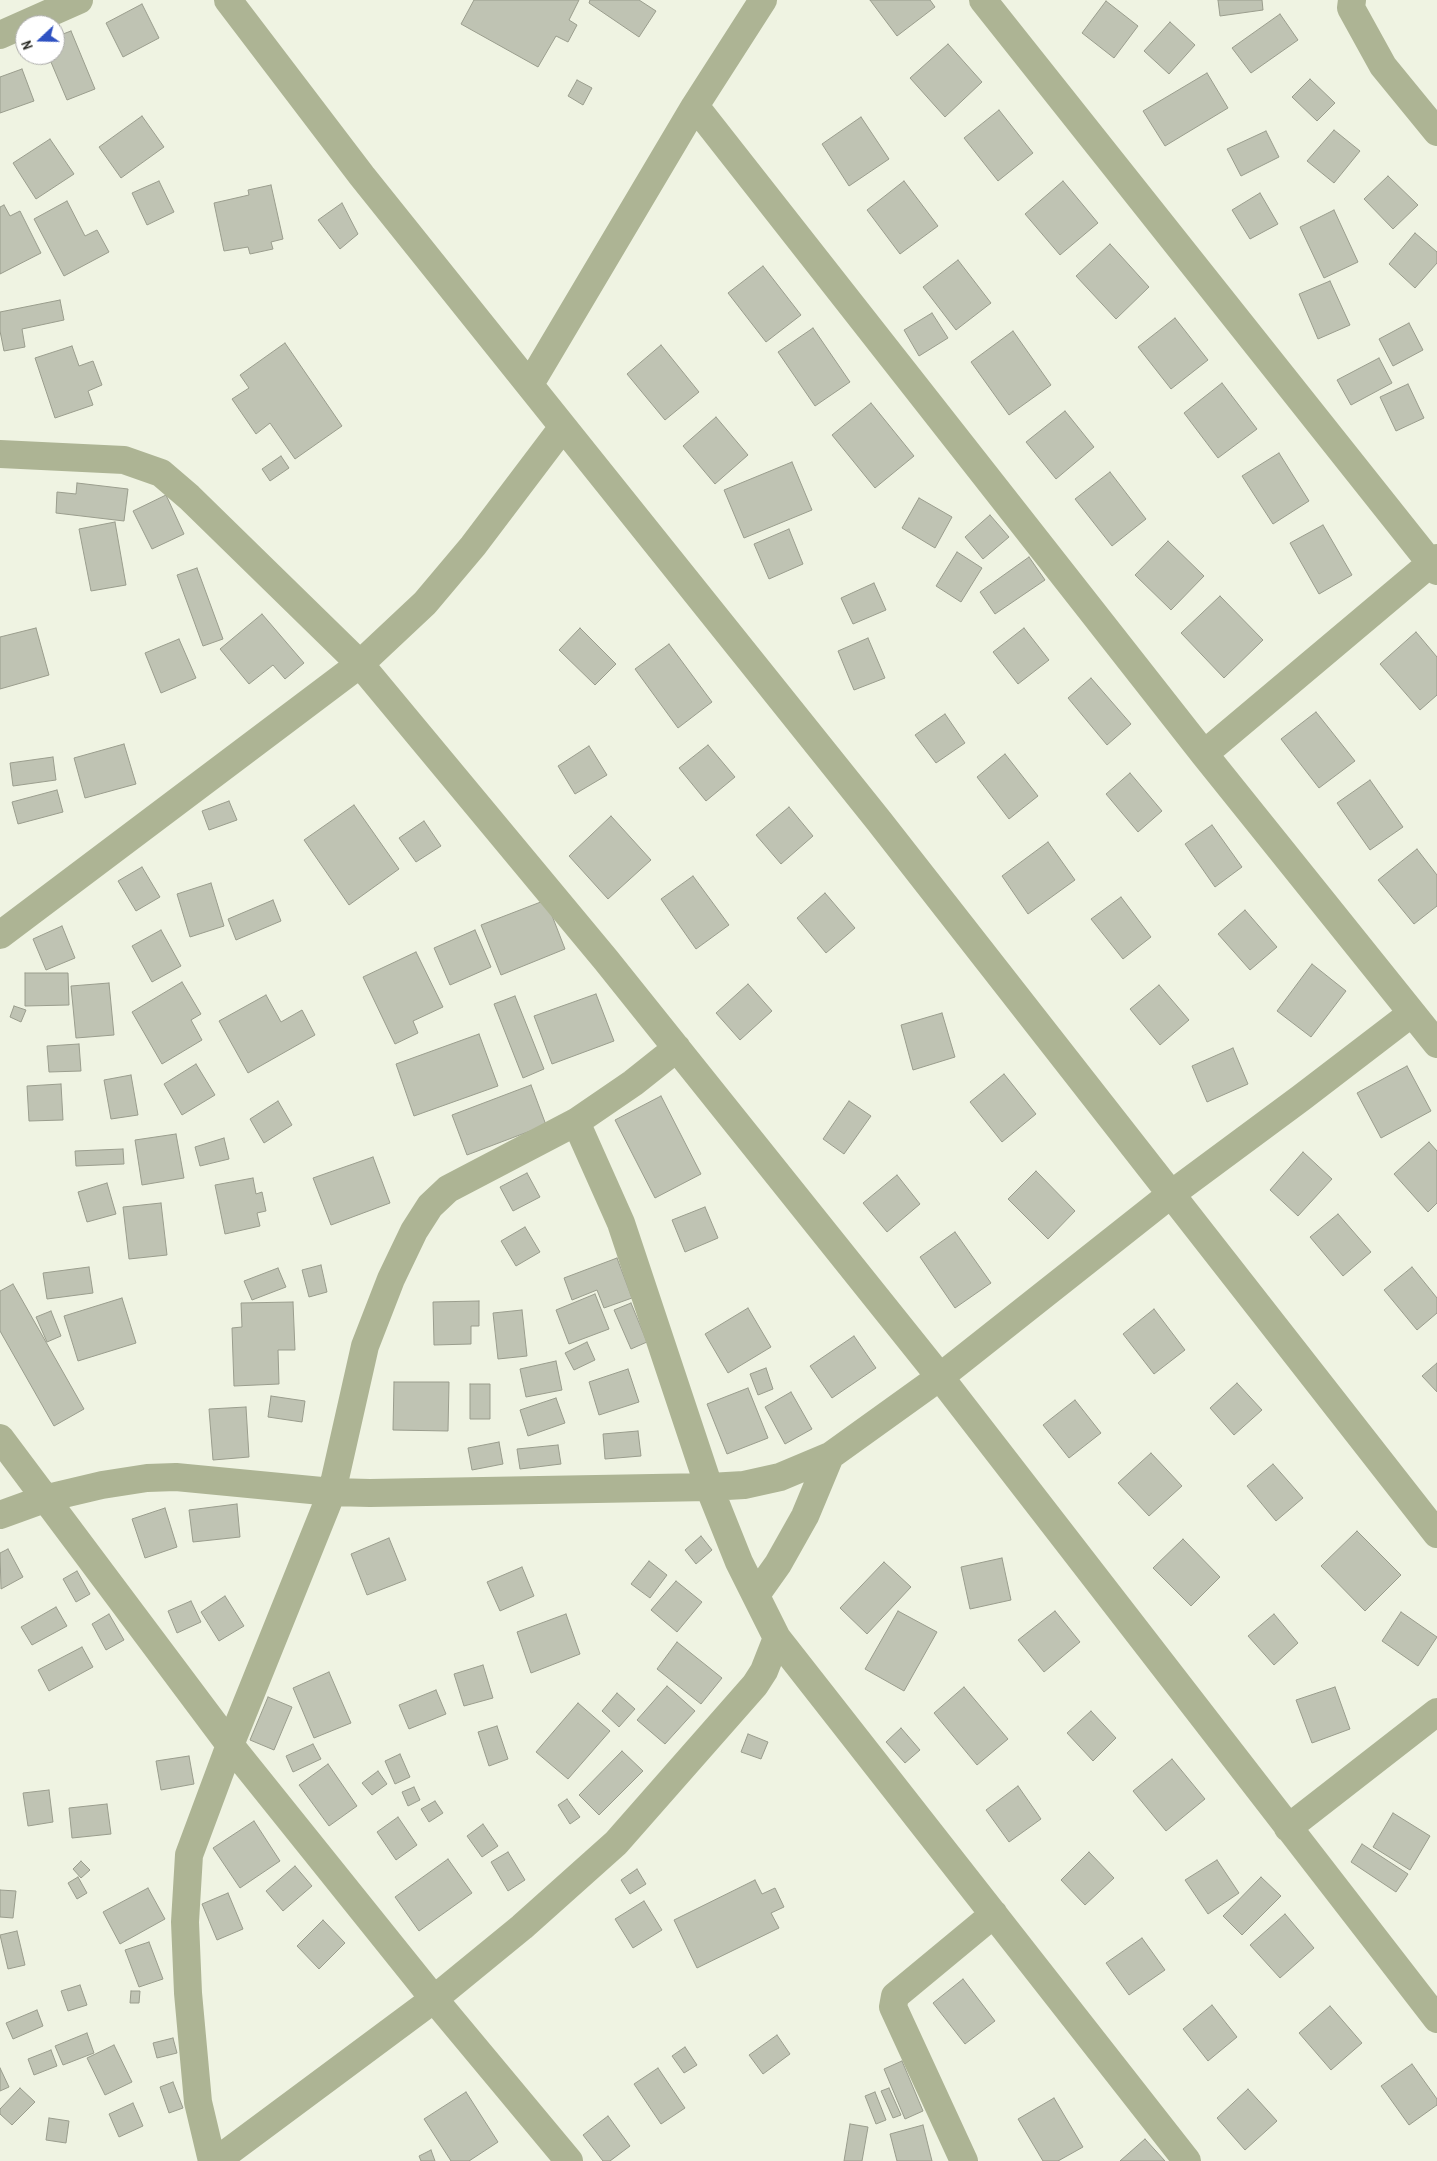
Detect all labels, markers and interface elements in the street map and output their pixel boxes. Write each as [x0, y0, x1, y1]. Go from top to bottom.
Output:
north arrow [15, 15, 65, 65]
text: N [17, 38, 37, 52]

